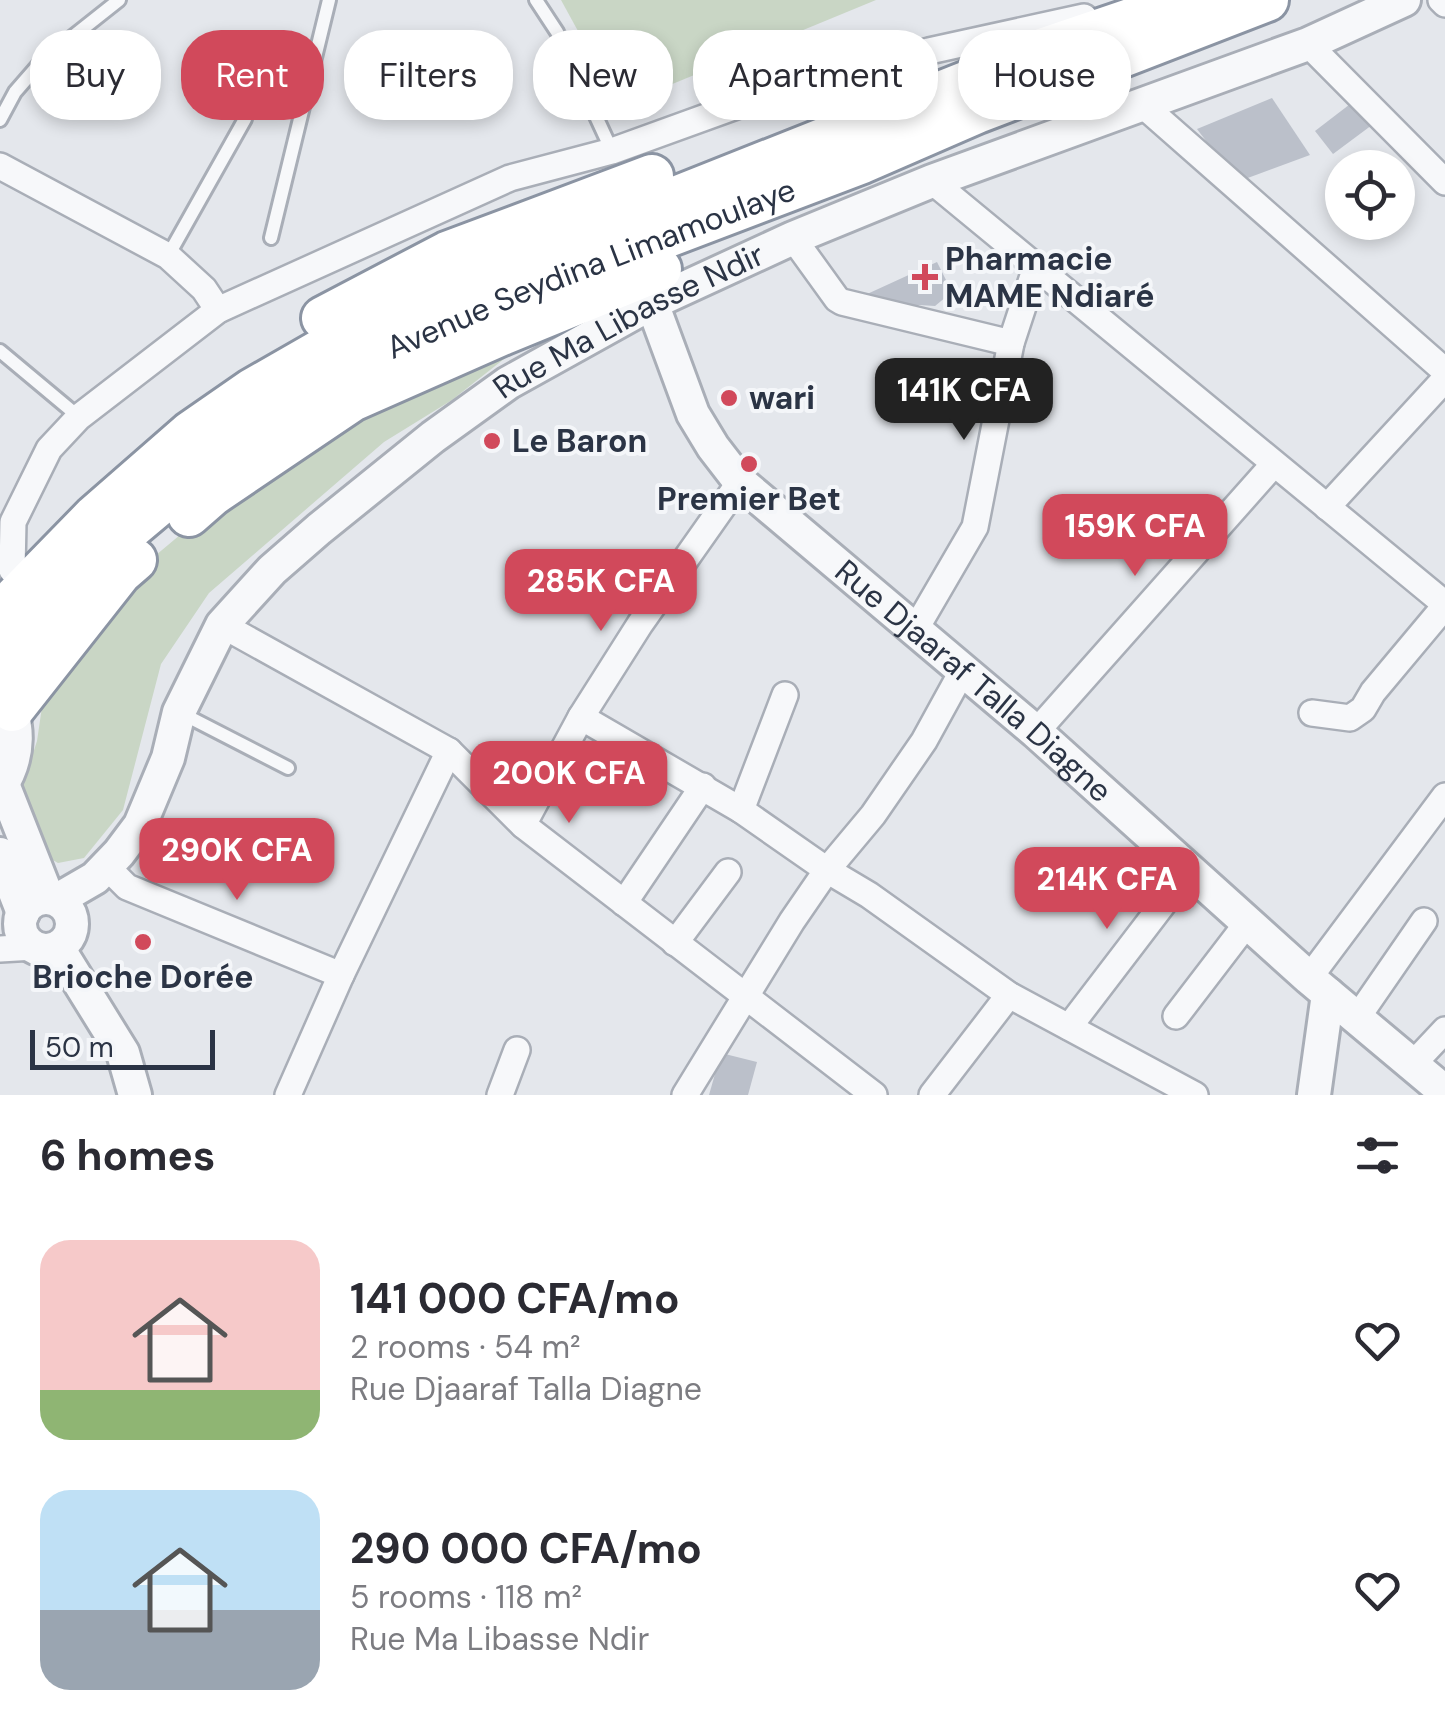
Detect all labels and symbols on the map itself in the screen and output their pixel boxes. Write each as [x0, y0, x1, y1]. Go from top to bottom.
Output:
street label: Avenue Seydina Limamoulaye [380, 168, 801, 369]
street label: Rue Ma Libasse Ndir [484, 233, 771, 408]
place label: Pharmacie MAME Ndiaré [945, 238, 1154, 317]
marker: Pharmacie MAME Ndiaré [914, 266, 936, 288]
pin: 141K CFA [861, 358, 1067, 443]
place label: wari [749, 377, 815, 419]
marker: wari [718, 387, 740, 409]
place label: Le Baron [512, 420, 647, 462]
marker: Le Baron [481, 430, 503, 452]
marker: Premier Bet [738, 453, 760, 475]
place label: Premier Bet [657, 478, 841, 520]
pin: 159K CFA [1032, 494, 1238, 579]
pin: 285K CFA [498, 549, 704, 634]
street label: Rue Djaaraf Talla Diagne [826, 550, 1121, 812]
pin: 200K CFA [466, 741, 672, 826]
pin: 290K CFA [134, 818, 340, 903]
pin: 214K CFA [1004, 847, 1210, 932]
marker: Brioche Dorée [132, 931, 154, 953]
place label: Brioche Dorée [32, 956, 254, 998]
scale bar [30, 1025, 215, 1070]

